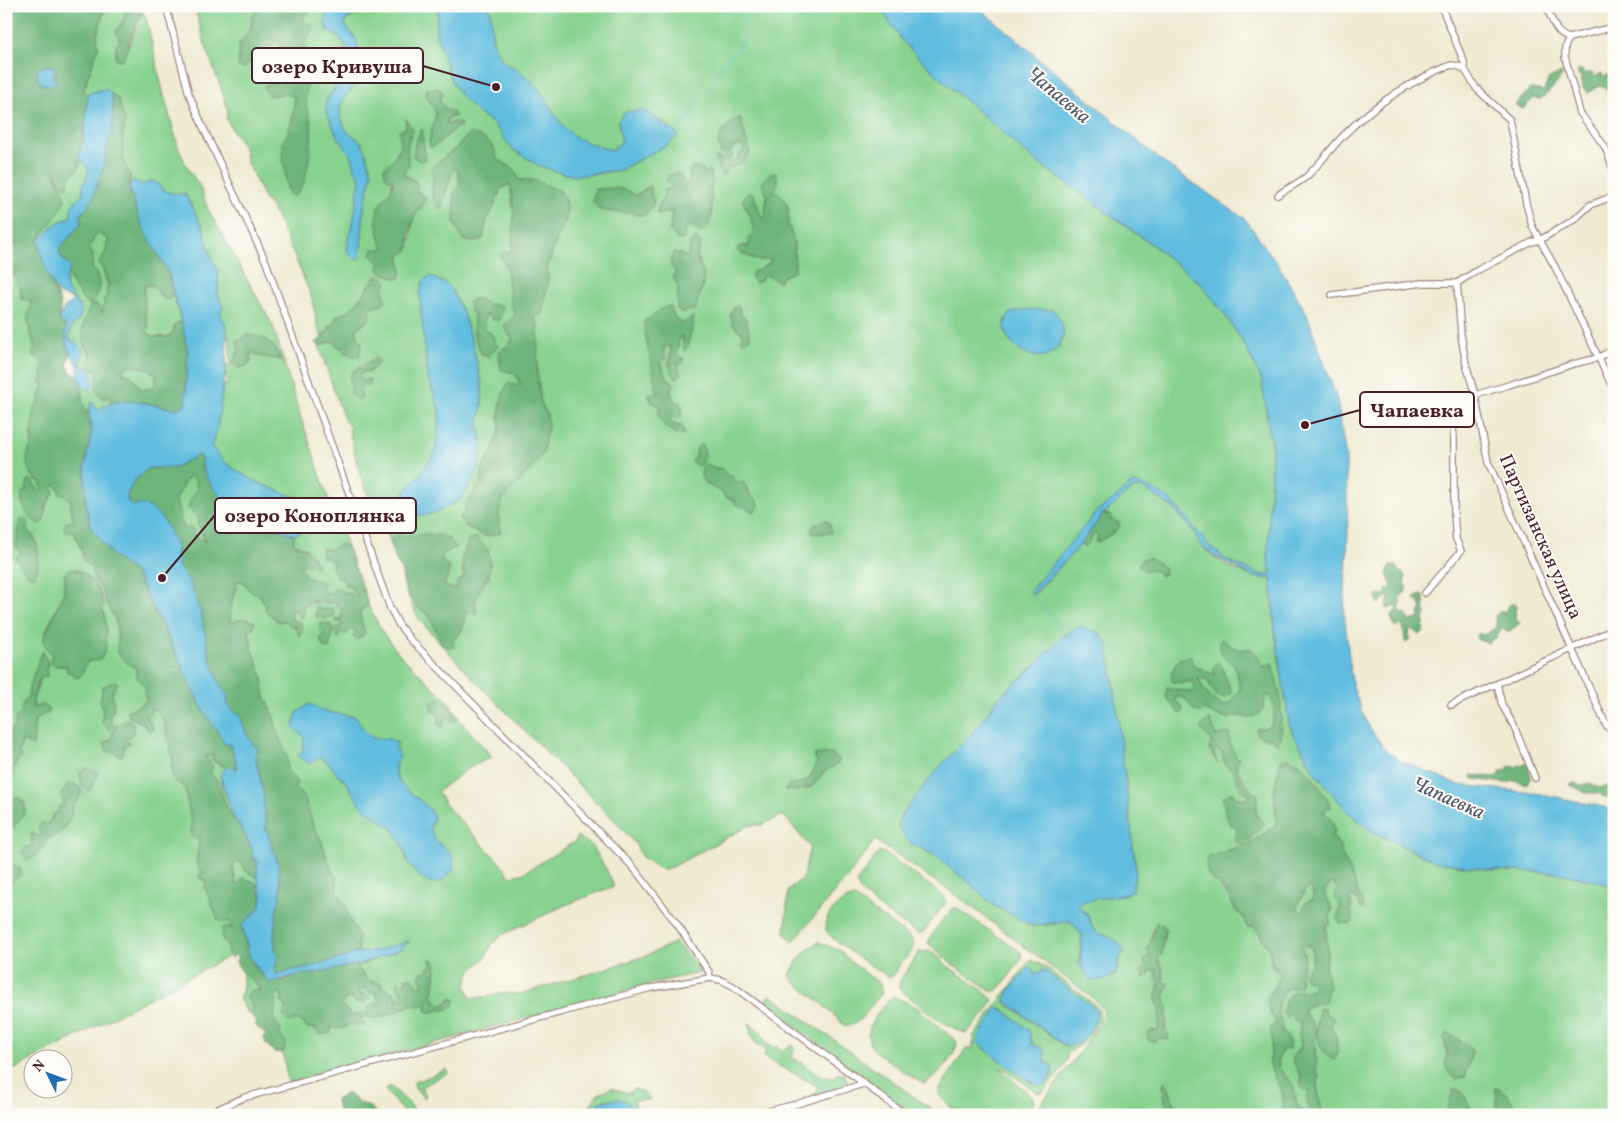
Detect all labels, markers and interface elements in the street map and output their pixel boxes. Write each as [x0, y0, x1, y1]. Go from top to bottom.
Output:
callout: озеро Кривуша [252, 48, 423, 83]
text: озеро Кривуша [262, 54, 412, 82]
water label: Чапаевка [1020, 61, 1096, 131]
callout: Чапаевка [1360, 392, 1474, 427]
text: Чапаевка [1370, 398, 1464, 426]
street label: Партизанская улица [1492, 450, 1588, 624]
callout: озеро Коноплянка [215, 498, 416, 533]
text: озеро Коноплянка [225, 503, 406, 531]
water label: Чапаевка [1407, 771, 1489, 827]
north arrow [22, 1048, 72, 1098]
text: N [29, 1056, 50, 1076]

